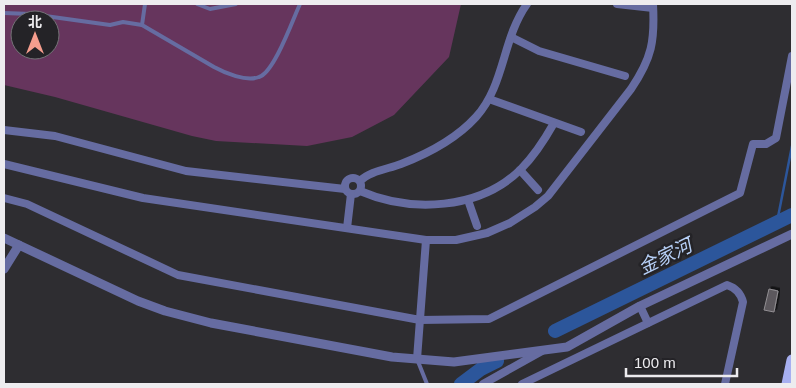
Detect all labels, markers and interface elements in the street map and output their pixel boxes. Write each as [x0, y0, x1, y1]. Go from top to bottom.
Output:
north arrow [10, 10, 60, 60]
text: 北 [28, 14, 42, 30]
water label: 金家河 [635, 233, 699, 278]
scale bar [626, 346, 737, 378]
text: 100 m [634, 354, 676, 371]

